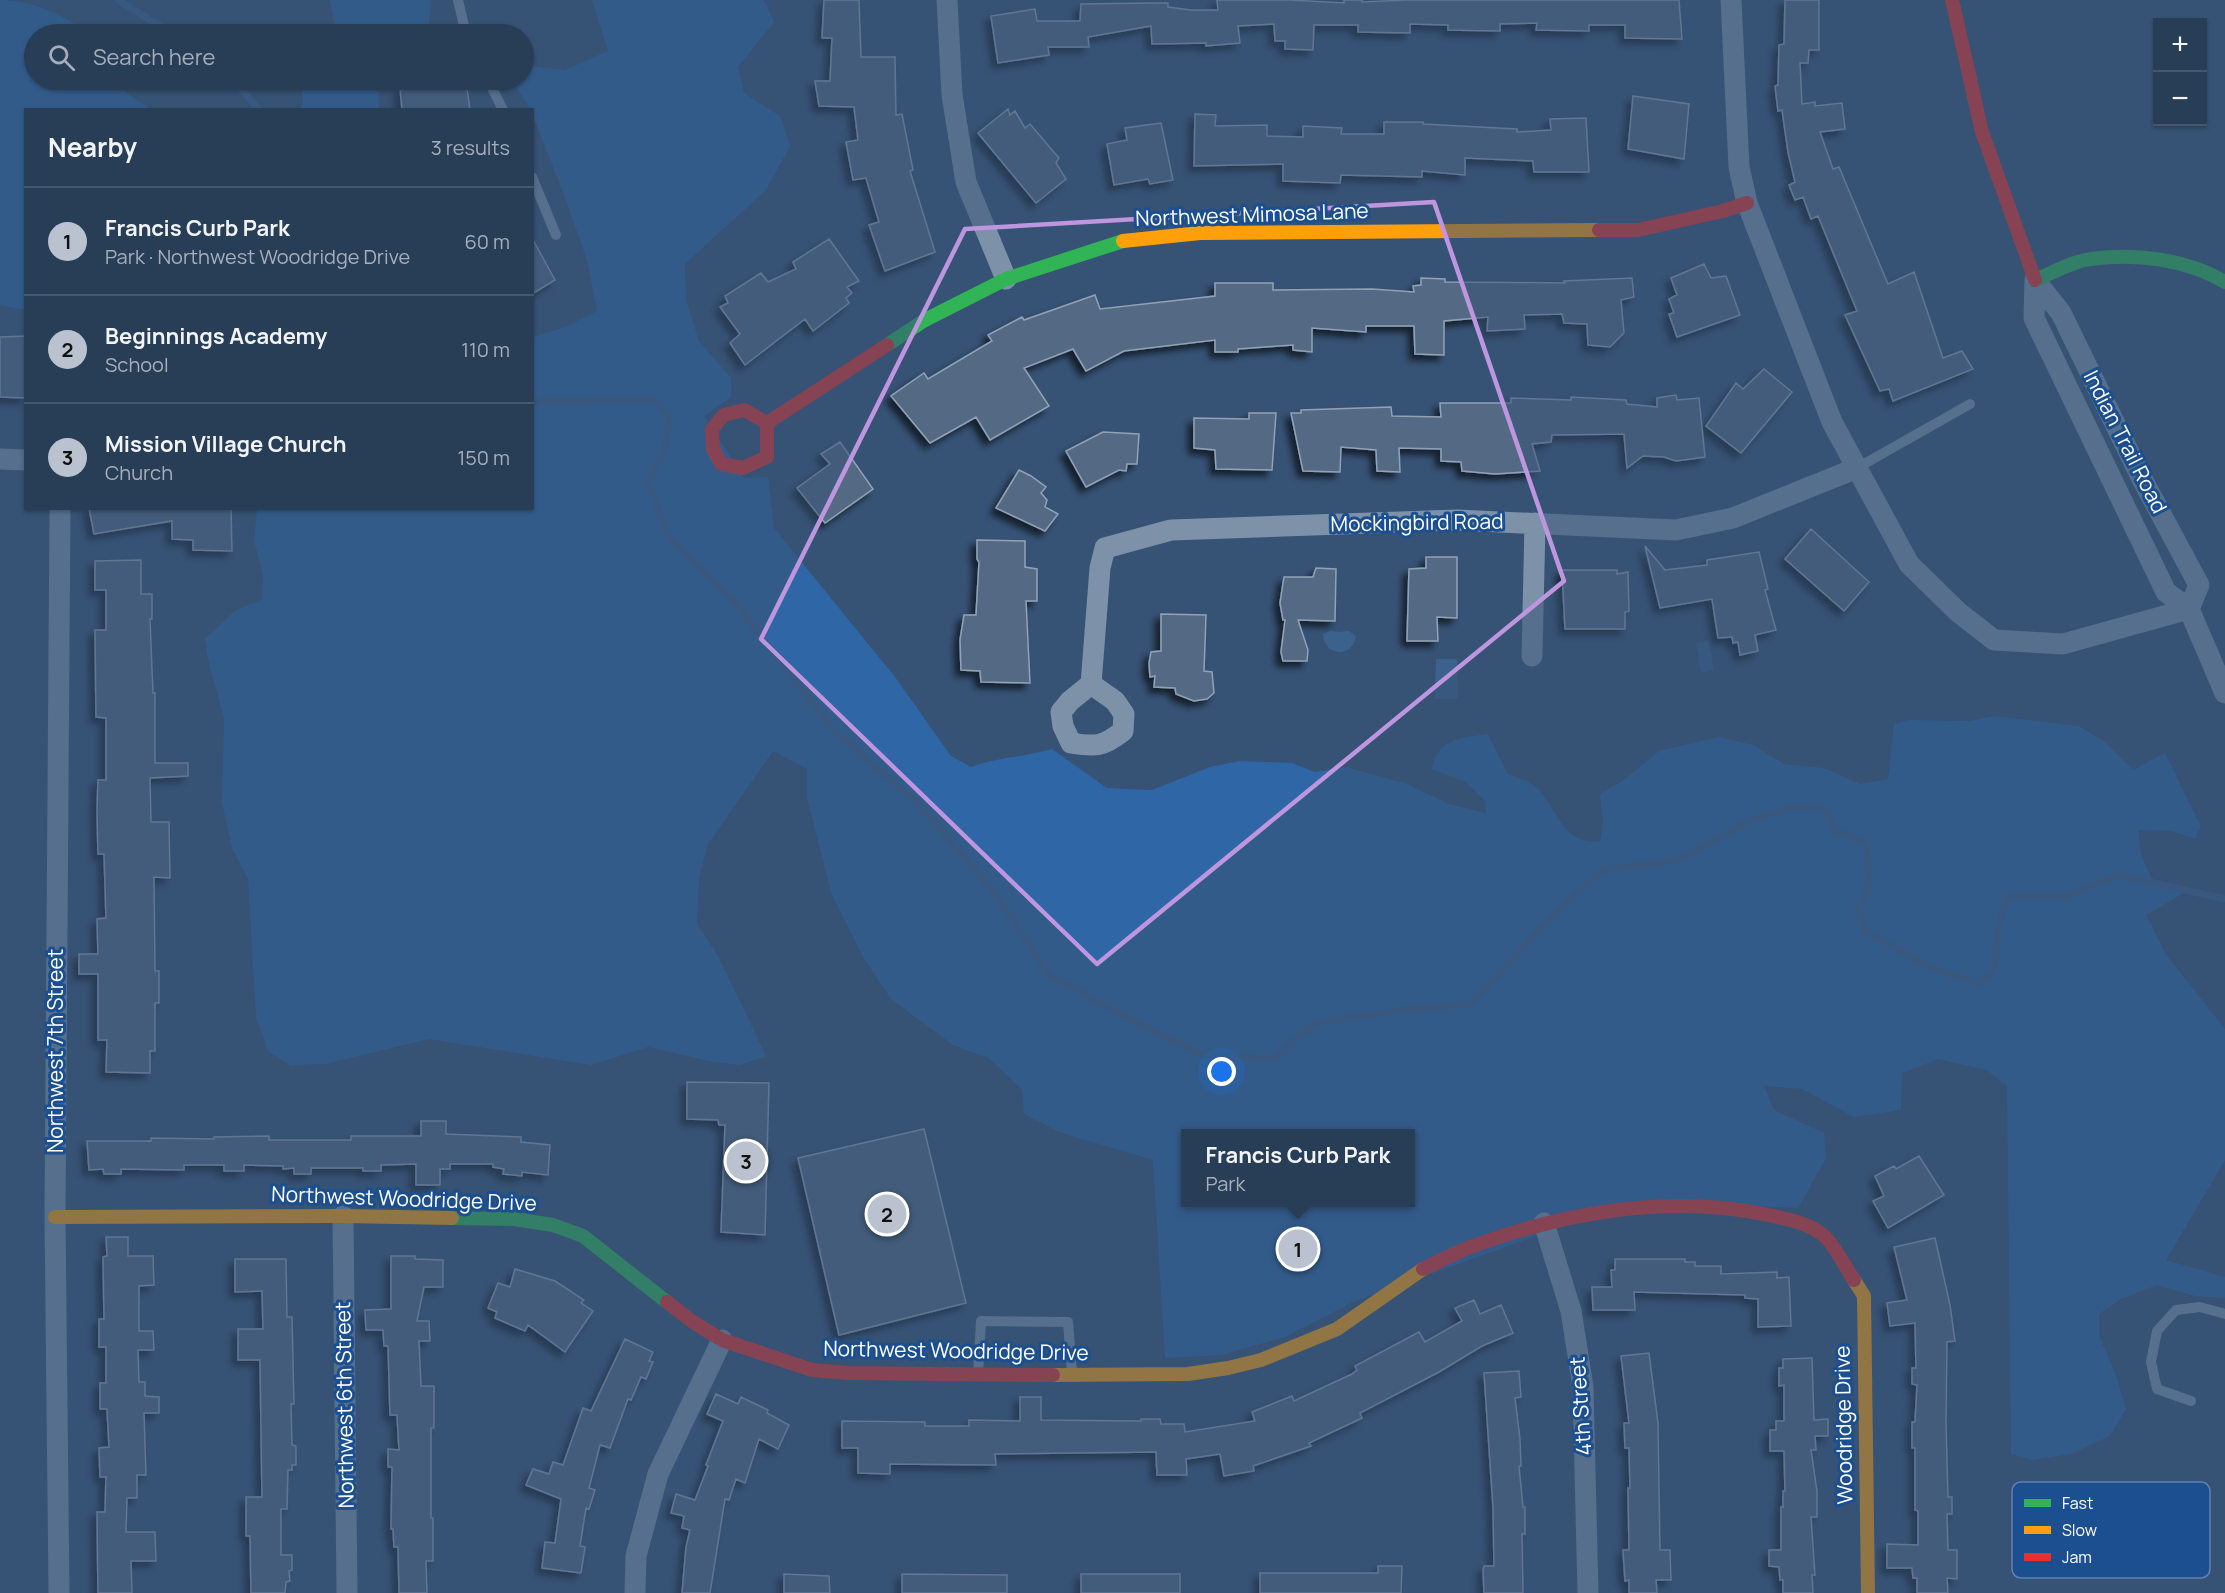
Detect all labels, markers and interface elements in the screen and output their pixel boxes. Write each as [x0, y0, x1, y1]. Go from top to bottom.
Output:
map controls [2153, 18, 2207, 126]
button: + [2153, 18, 2207, 72]
search box [24, 24, 534, 90]
icon: search [45, 41, 78, 74]
text: Search here [93, 42, 215, 72]
button: − [2153, 72, 2207, 126]
text: Nearby [48, 129, 137, 165]
text: 3 results [431, 134, 510, 161]
street label: Northwest Mimosa Lane [1135, 196, 1369, 232]
text: Francis Curb Park [105, 213, 290, 243]
text: 1 [63, 228, 72, 255]
text: 60 m [464, 228, 510, 255]
text: Park · Northwest Woodridge Drive [105, 243, 410, 270]
text: Beginnings Academy [105, 321, 327, 351]
text: 2 [62, 336, 73, 363]
text: 110 m [461, 336, 510, 363]
text: School [105, 351, 169, 378]
street label: Indian Trail Road [2078, 365, 2174, 518]
text: Mission Village Church [105, 429, 347, 459]
text: 3 [62, 444, 73, 471]
text: 150 m [457, 444, 510, 471]
text: Church [105, 459, 173, 486]
street label: Mockingbird Road [1330, 506, 1504, 538]
street label: Northwest 7th Street [41, 949, 69, 1153]
your location [1207, 1057, 1236, 1086]
popup [1181, 1129, 1415, 1207]
pin: 3 [726, 1138, 766, 1184]
text: Francis Curb Park [1206, 1140, 1390, 1170]
text: Park [1206, 1170, 1245, 1197]
street label: Northwest Woodridge Drive [271, 1179, 537, 1217]
pin: 2 [868, 1192, 906, 1236]
pin: 1 [1278, 1226, 1318, 1272]
street label: Northwest 6th Street [328, 1301, 360, 1509]
street label: Northwest Woodridge Drive [823, 1334, 1089, 1366]
street label: Woodridge Drive [1828, 1345, 1858, 1505]
street label: 4th Street [1563, 1356, 1597, 1456]
legend [2012, 1482, 2210, 1578]
text: Fast [2062, 1492, 2093, 1514]
text: Slow [2062, 1519, 2097, 1541]
text: Jam [2062, 1546, 2092, 1568]

